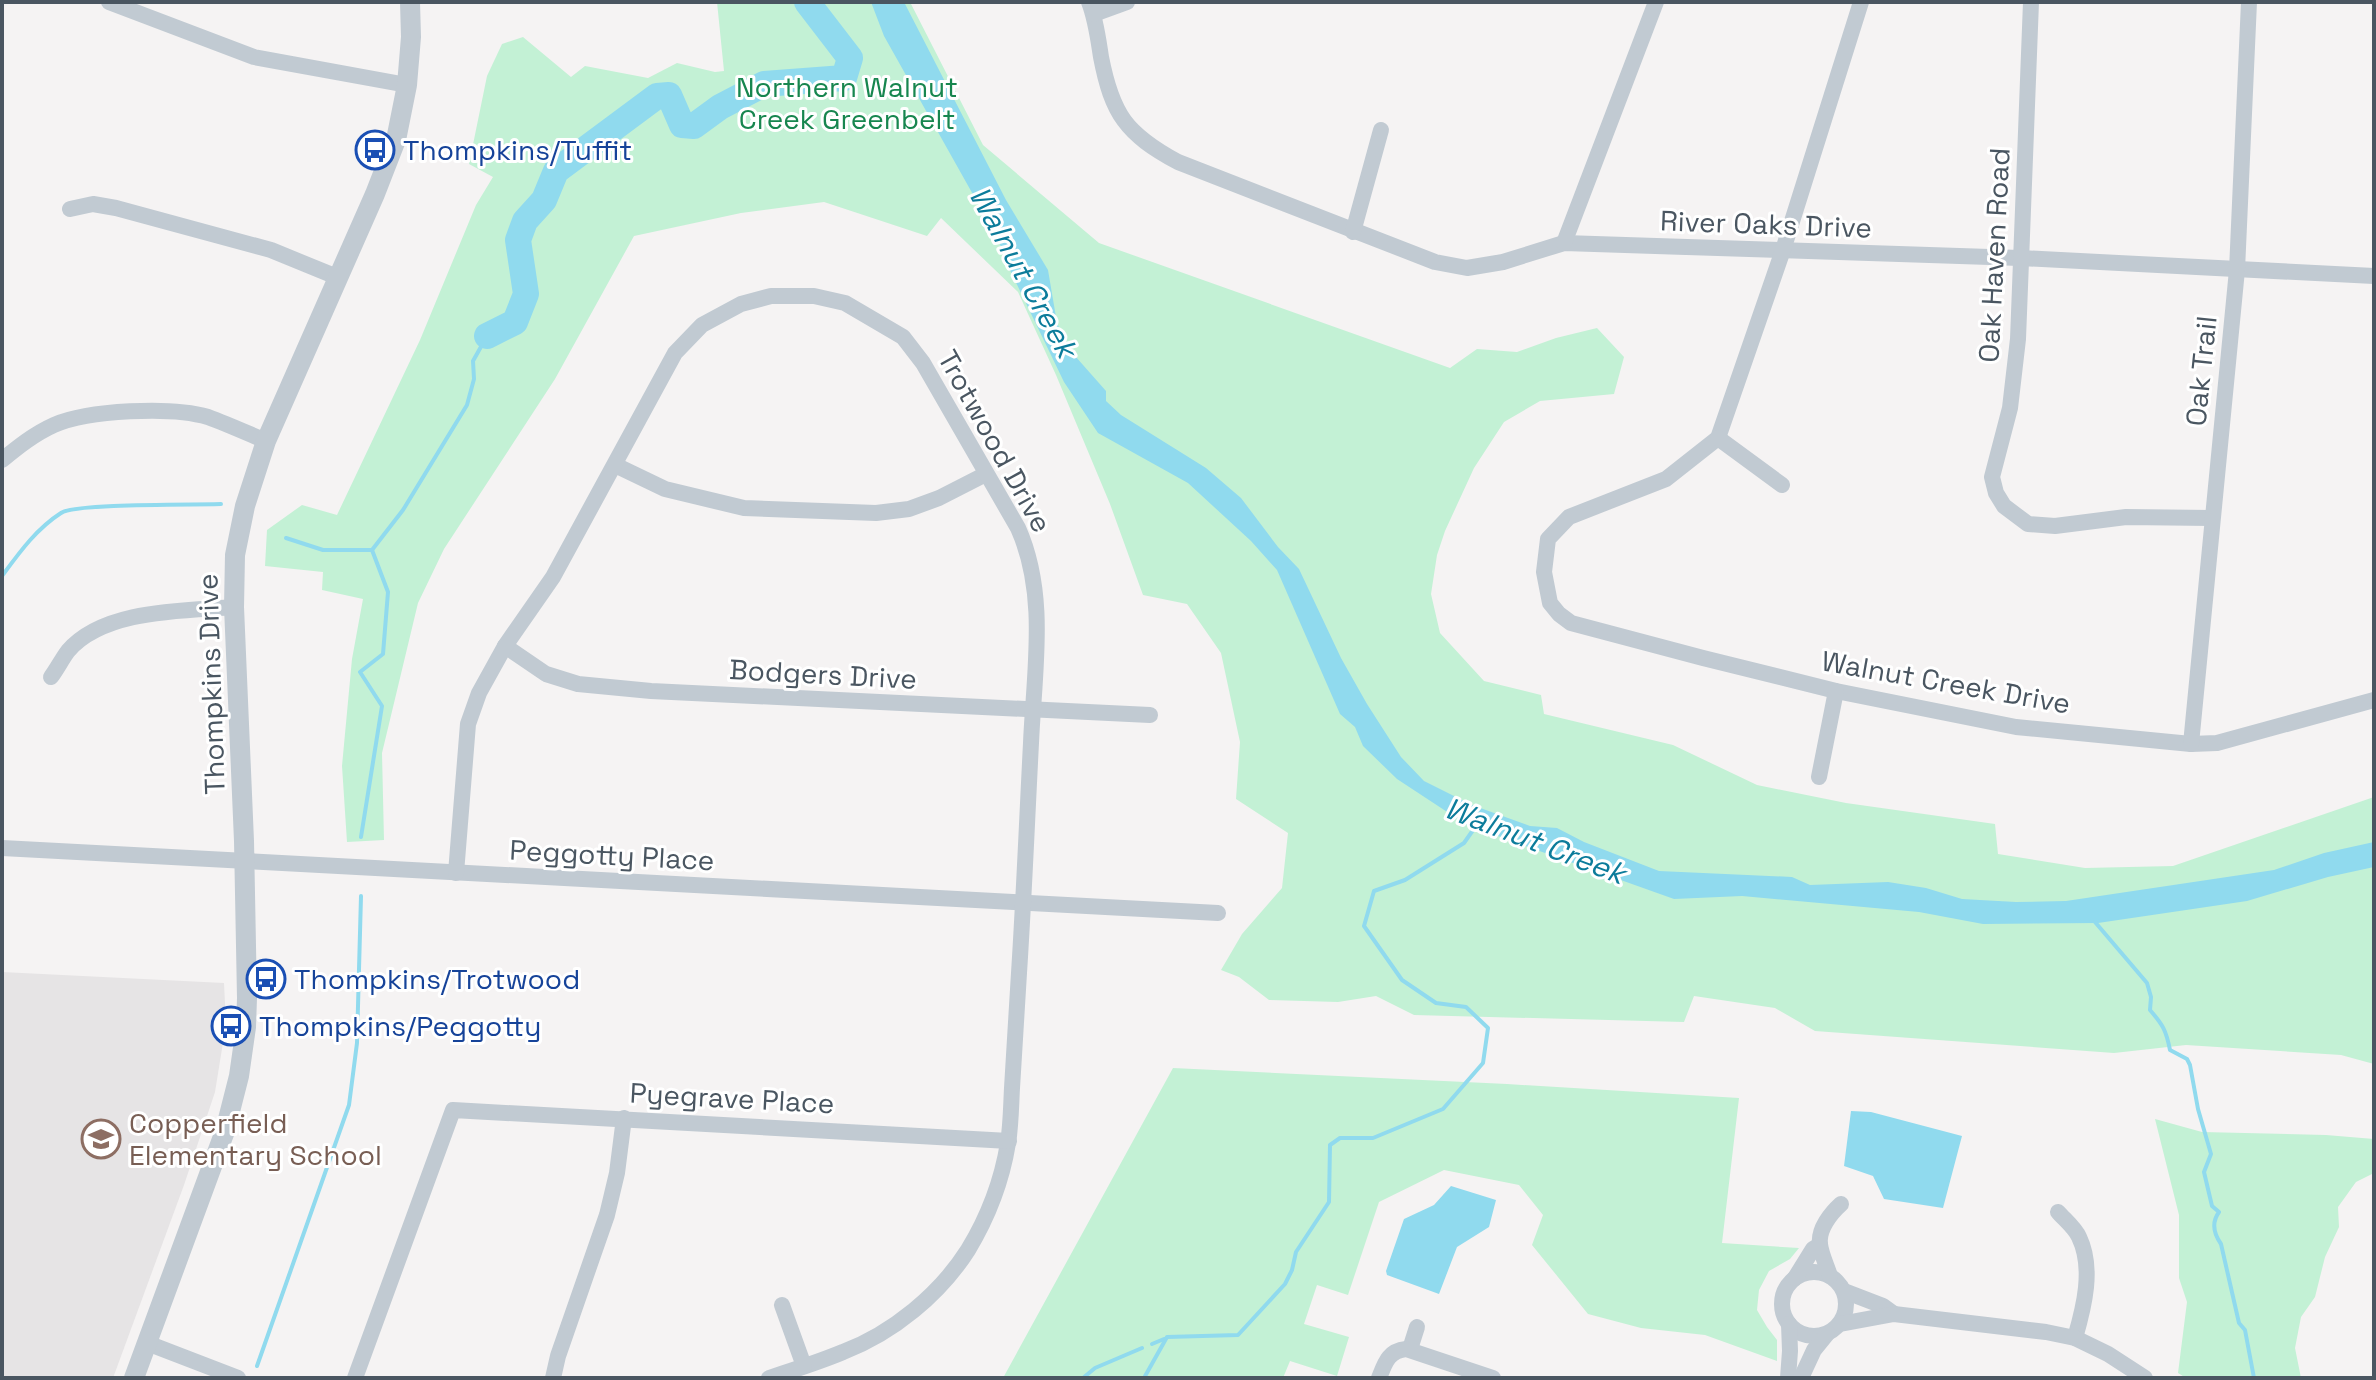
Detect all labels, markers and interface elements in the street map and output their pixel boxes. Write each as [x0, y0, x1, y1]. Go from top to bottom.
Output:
park label: Northern Walnut Creek Greenbelt [736, 69, 958, 137]
bus stop icon: Thompkins/Tuffit [354, 129, 396, 171]
place label: Thompkins/Tuffit [403, 132, 632, 168]
street label: Oak Haven Road [1970, 147, 2018, 363]
water label: Walnut Creek [960, 179, 1088, 367]
street label: River Oaks Drive [1659, 202, 1873, 246]
street label: Oak Trail [2177, 314, 2225, 428]
street label: Trotwood Drive [930, 343, 1060, 539]
street label: Thompkins Drive [189, 573, 233, 795]
street label: Walnut Creek Drive [1819, 642, 2073, 722]
street label: Bodgers Drive [728, 651, 918, 697]
water label: Walnut Creek [1439, 788, 1634, 894]
street label: Peggotty Place [509, 832, 715, 878]
bus stop icon: Thompkins/Trotwood [245, 958, 287, 1000]
place label: Thompkins/Trotwood [294, 961, 580, 997]
bus stop icon: Thompkins/Peggotty [210, 1005, 252, 1047]
place label: Thompkins/Peggotty [259, 1008, 541, 1044]
street label: Pyegrave Place [629, 1075, 835, 1121]
place label: Copperfield Elementary School [129, 1105, 382, 1173]
school or university icon: Copperfield Elementary School [80, 1118, 122, 1160]

